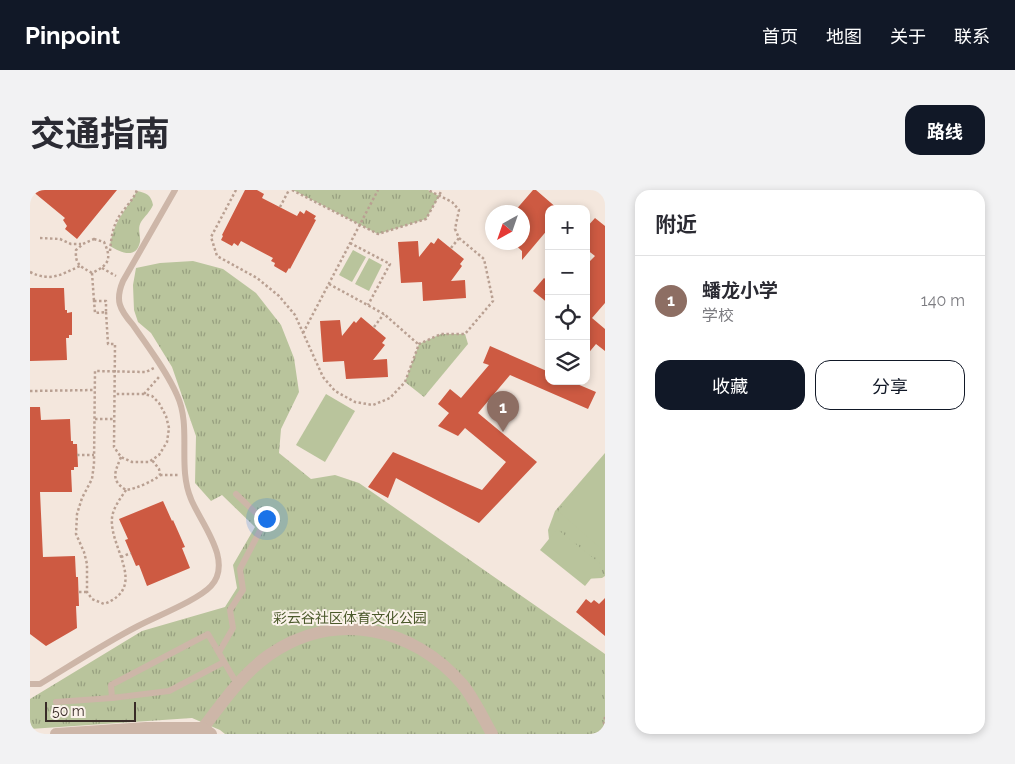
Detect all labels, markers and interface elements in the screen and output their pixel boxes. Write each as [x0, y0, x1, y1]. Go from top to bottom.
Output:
text: Pinpoint [25, 21, 120, 50]
text: 首页 [762, 26, 798, 47]
text: 地图 [826, 26, 862, 47]
text: 关于 [890, 26, 926, 47]
text: 联系 [954, 26, 990, 47]
button: 路线 [905, 105, 985, 155]
text: 交通指南 [30, 113, 170, 154]
north arrow [485, 205, 530, 250]
map controls [545, 205, 590, 385]
button: + [545, 205, 590, 250]
text: 附近 [655, 212, 697, 237]
button: − [545, 250, 590, 295]
text: 蟠龙小学 [702, 279, 778, 301]
text: 1 [667, 291, 675, 310]
text: 140 m [921, 291, 965, 310]
button: locate [545, 295, 590, 340]
text: 学校 [702, 306, 734, 325]
button: layers [545, 340, 590, 385]
button: 收藏 [655, 360, 805, 410]
button: 分享 [815, 360, 965, 410]
pin: 1 [487, 391, 519, 432]
your location [254, 506, 280, 532]
park label: 彩云谷社区体育文化公园 [273, 610, 427, 626]
scale bar [45, 699, 136, 722]
text: 50 m [52, 703, 85, 719]

